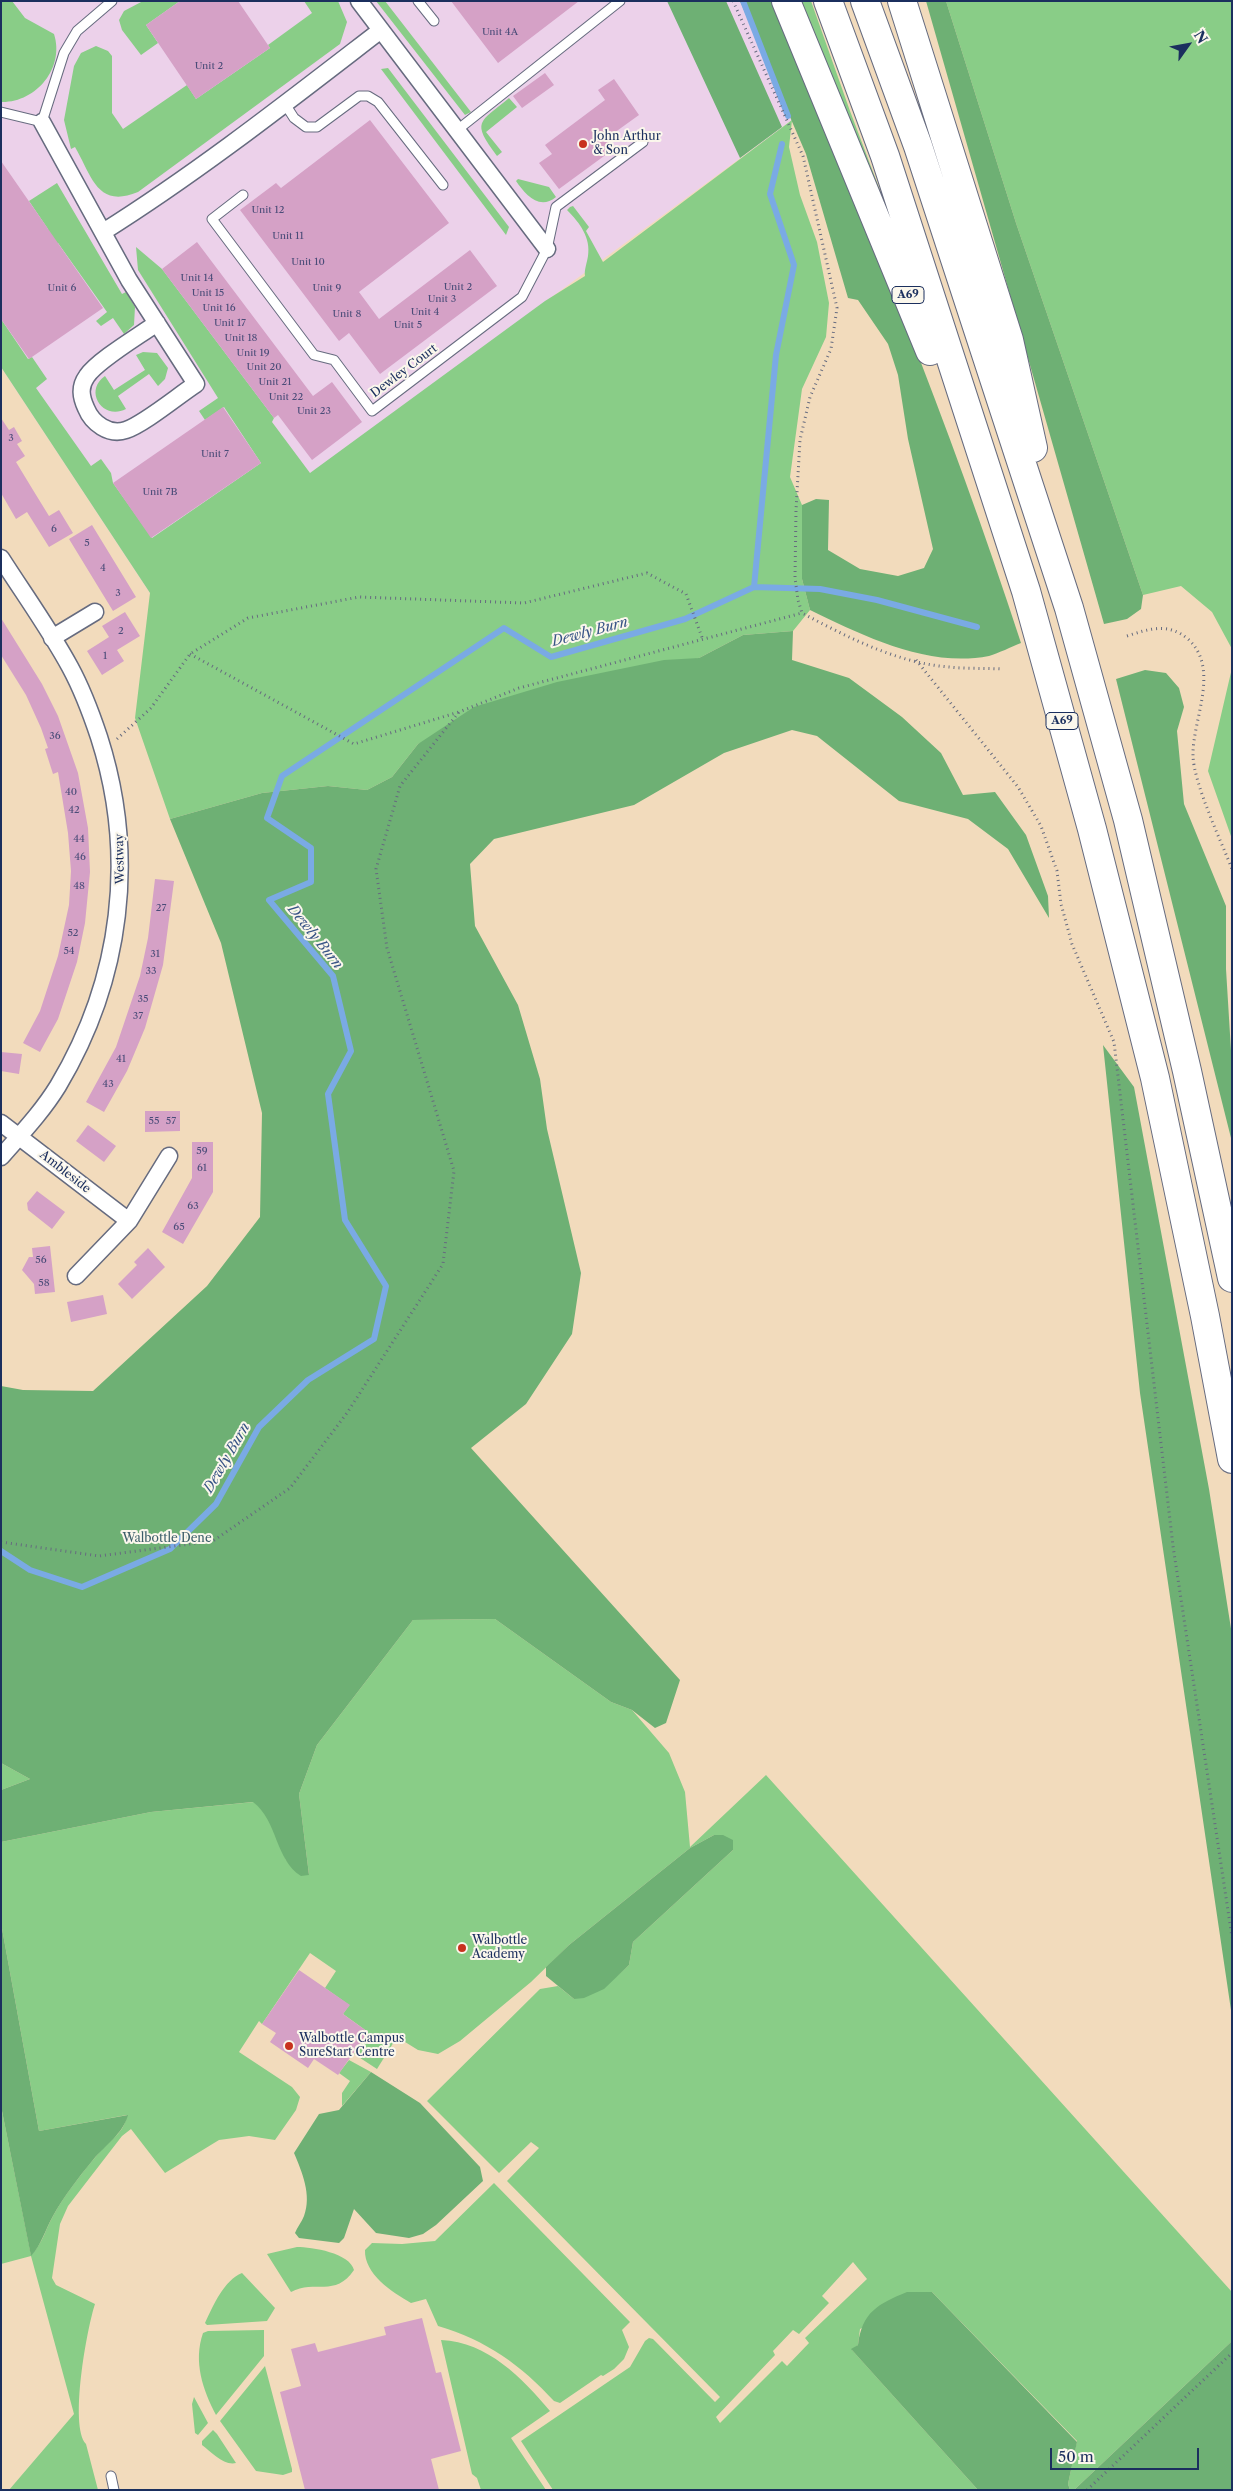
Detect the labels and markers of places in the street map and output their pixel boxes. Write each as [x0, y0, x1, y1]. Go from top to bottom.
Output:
place label: John Arthur & Son [593, 130, 661, 158]
marker: John Arthur & Son [577, 138, 589, 150]
place label: Walbottle Academy [472, 1934, 527, 1962]
marker: Walbottle Academy [456, 1942, 468, 1954]
place label: Walbottle Campus SureStart Centre [299, 2032, 404, 2060]
marker: Walbottle Campus SureStart Centre [283, 2040, 295, 2052]

